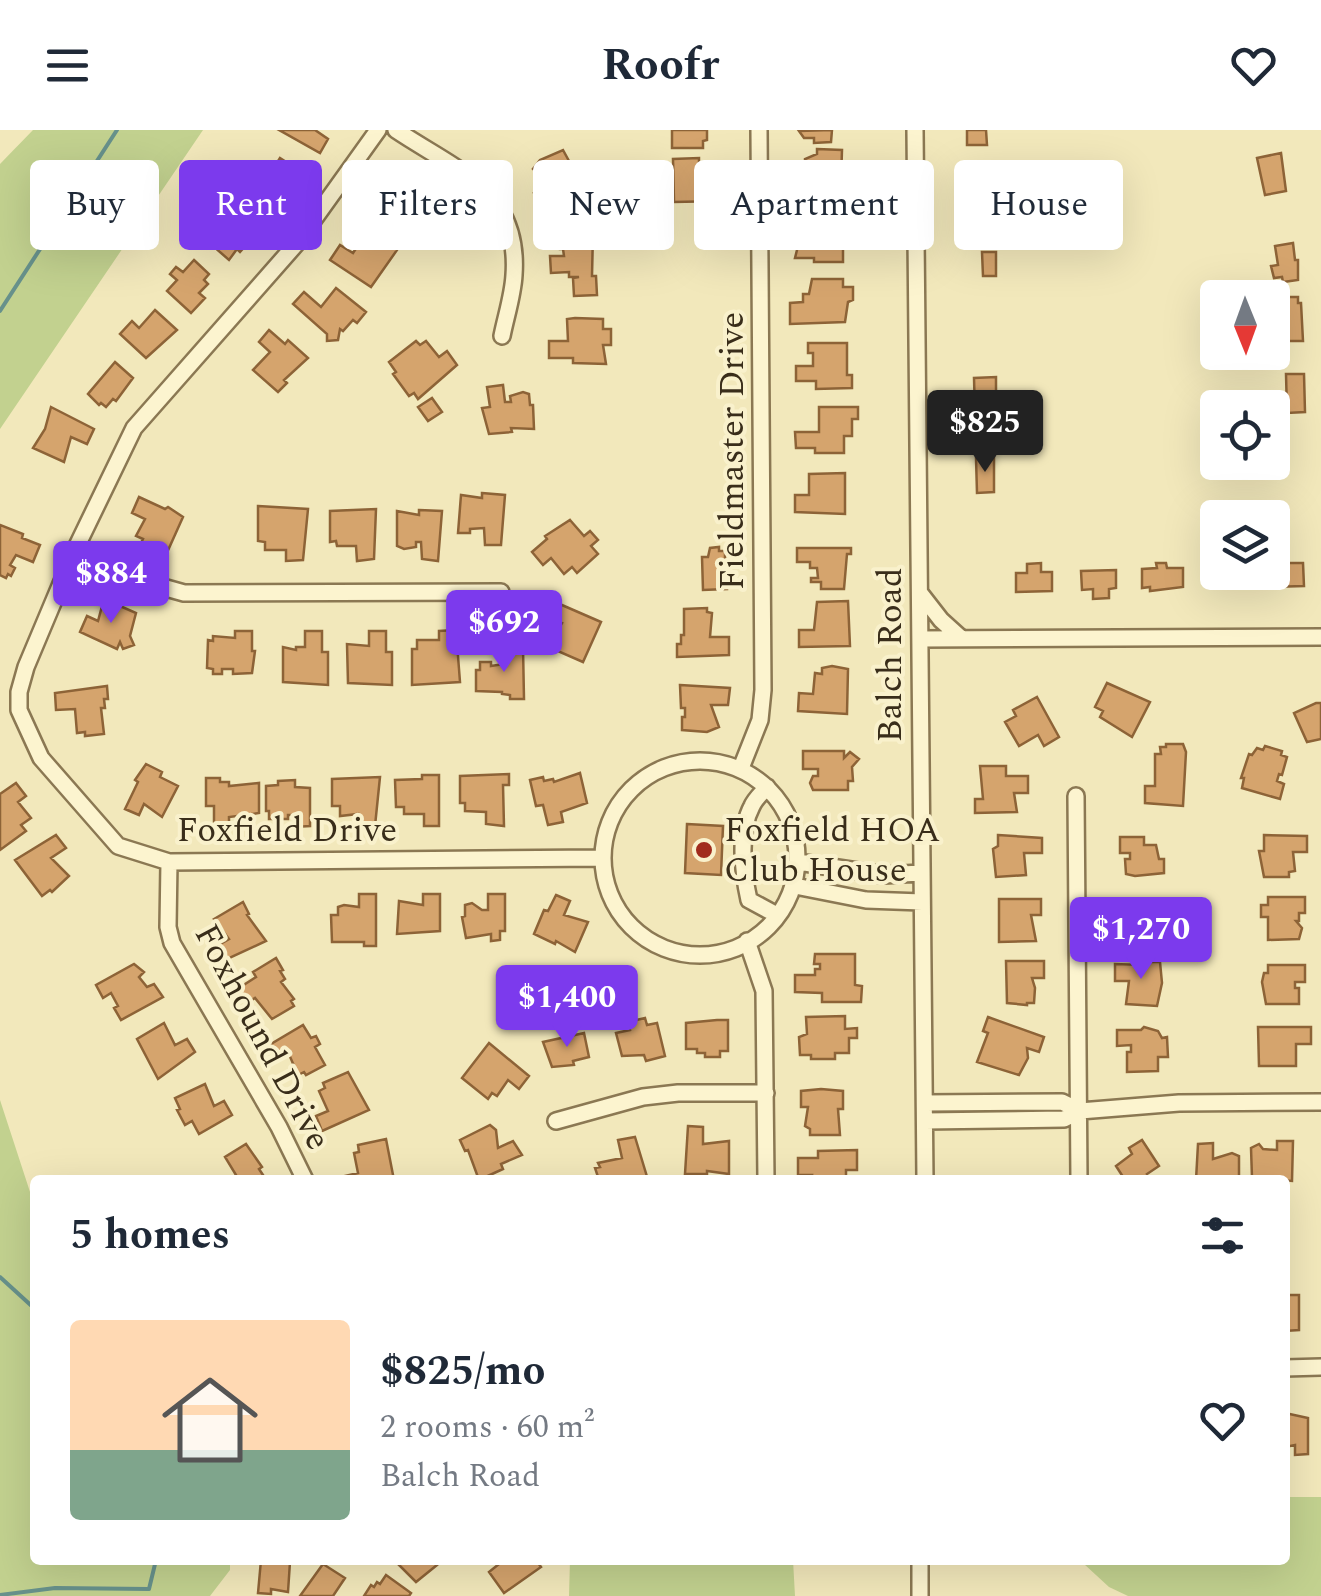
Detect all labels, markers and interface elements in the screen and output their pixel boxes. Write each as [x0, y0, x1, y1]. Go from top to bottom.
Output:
text: Roofr [602, 31, 719, 100]
icon: menu [40, 38, 95, 93]
icon: heart [1226, 38, 1281, 93]
chip: Buy [30, 160, 159, 250]
chip: Rent [179, 160, 322, 250]
chip: Filters [342, 160, 513, 250]
chip: New [533, 160, 674, 250]
chip: Apartment [694, 160, 934, 250]
chip: House [954, 160, 1123, 250]
north arrow [1200, 280, 1290, 370]
map controls [1200, 280, 1290, 590]
street label: Fieldmaster Drive [706, 312, 759, 590]
pin: $825 [926, 390, 1044, 475]
button: locate [1200, 390, 1290, 480]
text: $825 [949, 398, 1021, 447]
button: layers [1200, 500, 1290, 590]
pin: $884 [52, 541, 170, 626]
text: $884 [75, 549, 147, 598]
street label: Balch Road [864, 567, 917, 743]
pin: $692 [445, 590, 563, 675]
text: $692 [468, 598, 540, 647]
street label: Foxfield Drive [177, 804, 397, 857]
place label: Foxfield HOA Club House [724, 804, 941, 897]
marker: Foxfield HOA Club House [693, 839, 715, 861]
pin: $1,270 [1060, 897, 1222, 982]
text: $1,270 [1092, 905, 1190, 954]
street label: Foxhound Drive [180, 914, 344, 1160]
pin: $1,400 [486, 965, 648, 1050]
text: $1,400 [518, 973, 616, 1022]
text: 5 homes [70, 1204, 230, 1267]
icon: filters [1195, 1208, 1250, 1263]
text: $825/mo [380, 1340, 546, 1403]
icon: home [150, 1360, 270, 1480]
icon: heart [1195, 1393, 1250, 1448]
text: 2 rooms · 60 m² [380, 1403, 594, 1452]
text: Balch Road [380, 1452, 540, 1501]

